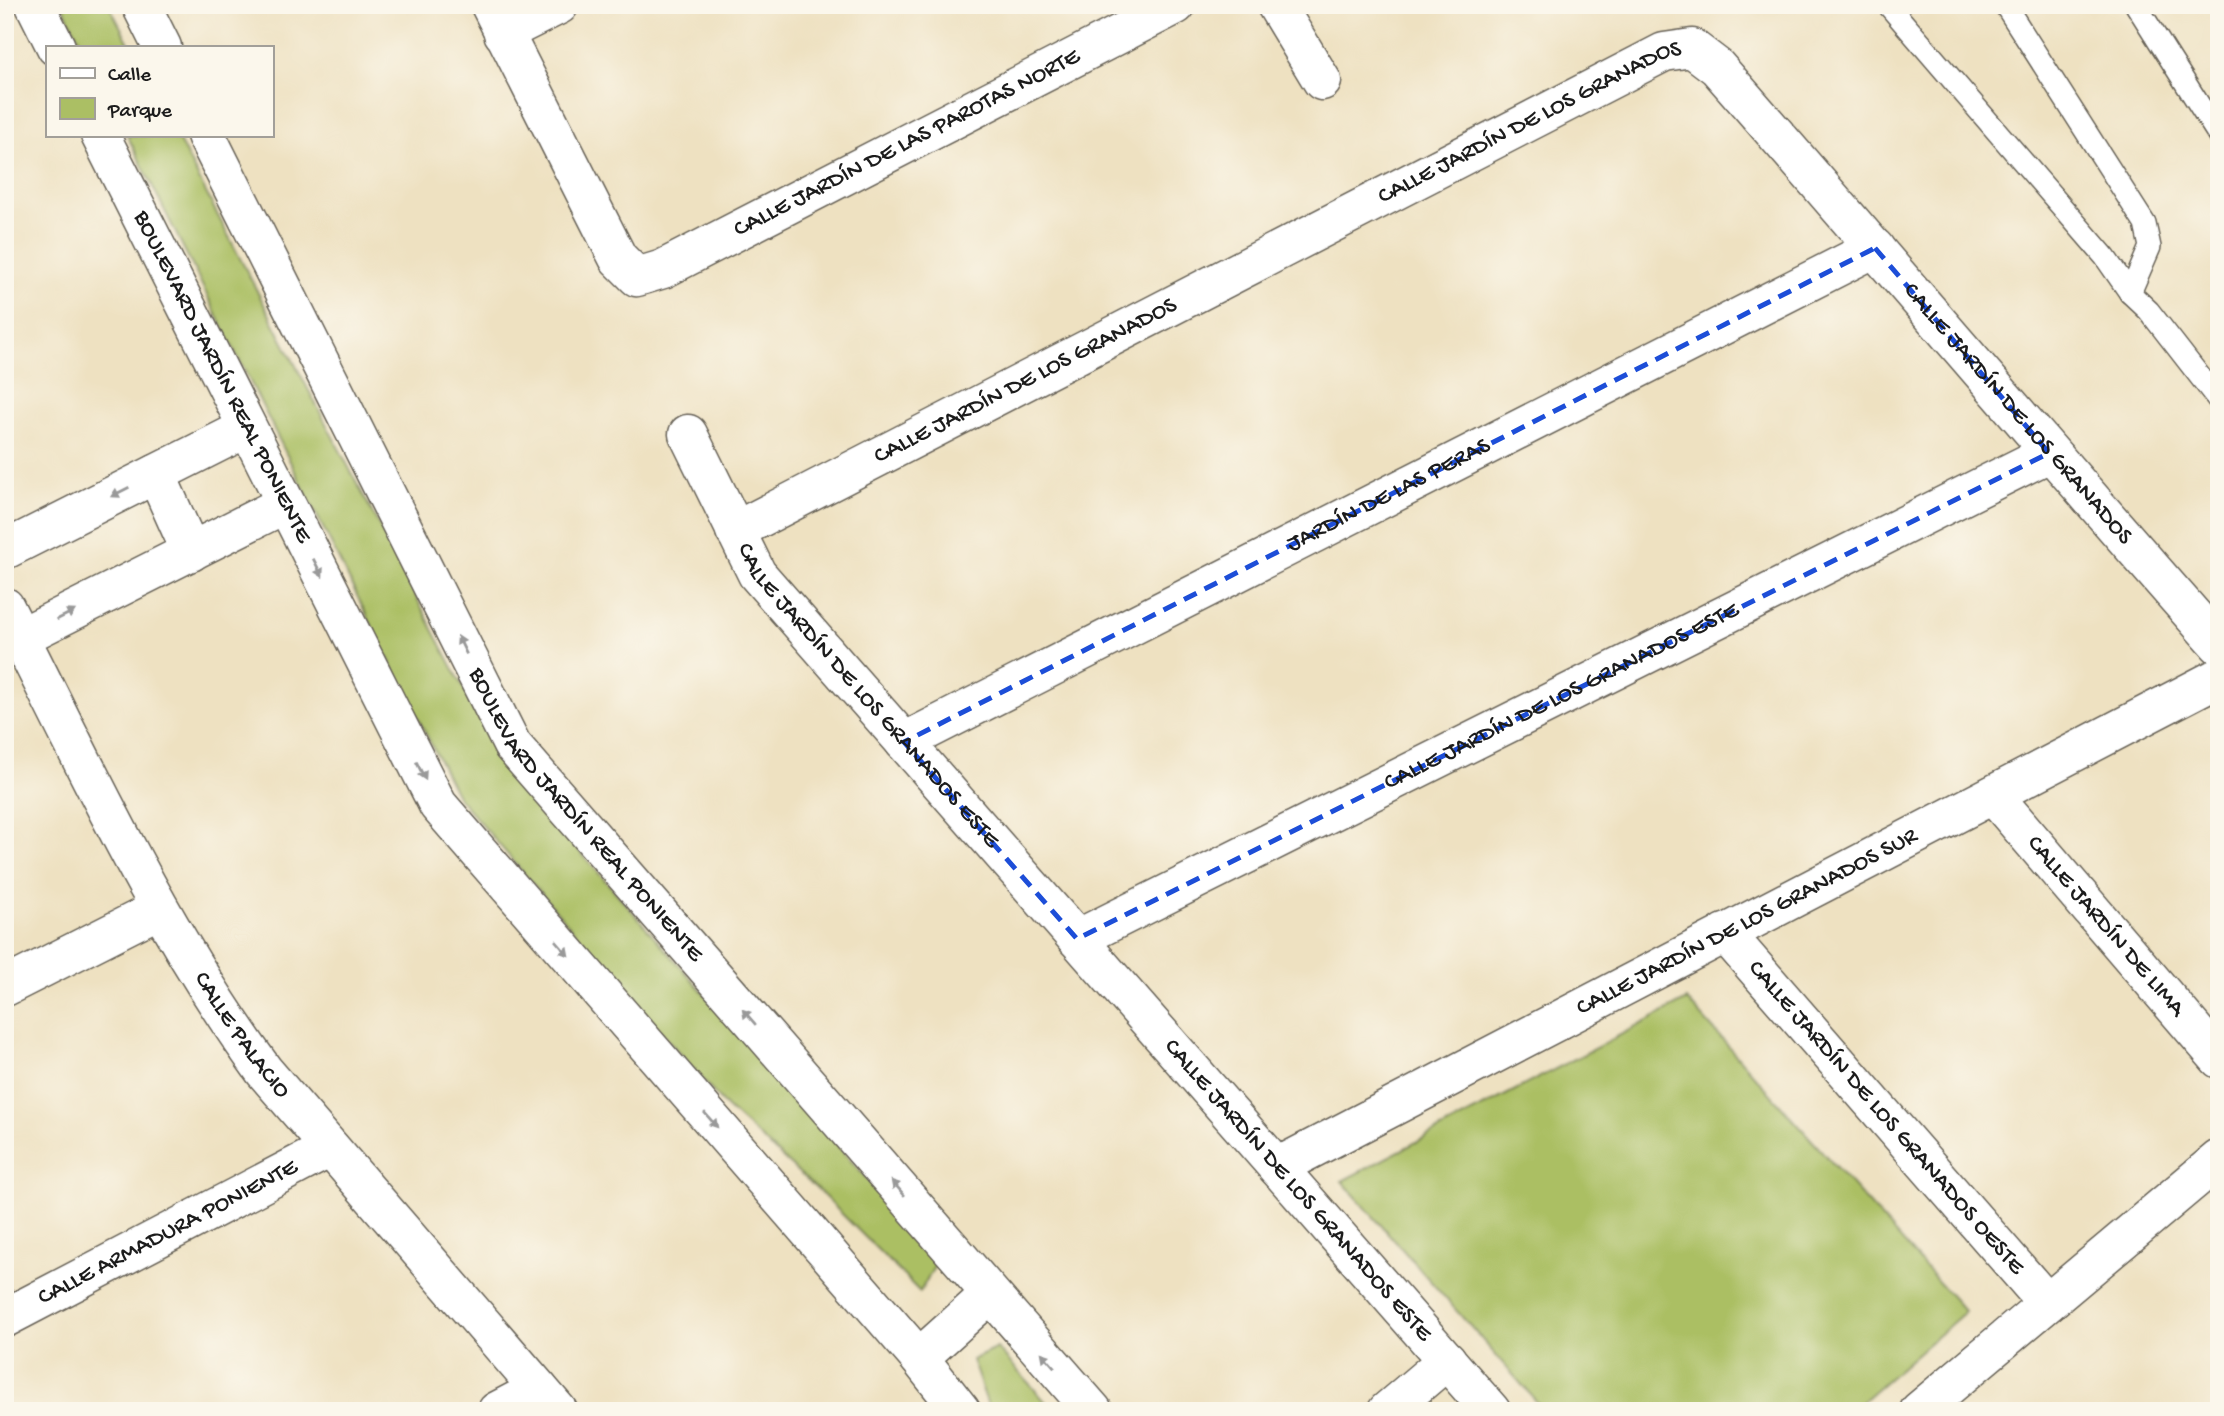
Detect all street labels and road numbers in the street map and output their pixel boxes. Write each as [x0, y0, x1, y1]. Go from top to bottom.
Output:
street label: CALLE JARDÍN DE LOS GRANADOS [1373, 35, 1684, 211]
street label: CALLE JARDÍN DE LAS PAROTAS NORTE [729, 42, 1086, 244]
street label: BOULEVARD JARDÍN REAL PONIENTE [126, 205, 318, 549]
street label: CALLE JARDÍN DE LOS GRANADOS [1896, 277, 2139, 552]
street label: CALLE JARDÍN DE LOS GRANADOS [869, 291, 1183, 471]
street label: JARDÍN DE LAS PERAS [1282, 431, 1496, 559]
street label: CALLE JARDÍN DE LOS GRANADOS ESTE [730, 538, 1006, 855]
street label: CALLE JARDÍN DE LOS GRANADOS ESTE [1380, 595, 1745, 797]
street label: BOULEVARD JARDÍN REAL PONIENTE [461, 662, 710, 969]
street label: CALLE JARDÍN DE LOS GRANADOS SUR [1572, 821, 1924, 1023]
street label: CALLE JARDÍN DE LIMA [2020, 830, 2192, 1024]
street label: CALLE JARDÍN DE LOS GRANADOS OESTE [1741, 955, 2031, 1282]
street label: CALLE PALACIO [187, 967, 296, 1105]
street label: CALLE JARDÍN DE LOS GRANADOS ESTE [1157, 1033, 1439, 1349]
street label: CALLE ARMADURA PONIENTE [33, 1152, 304, 1313]

